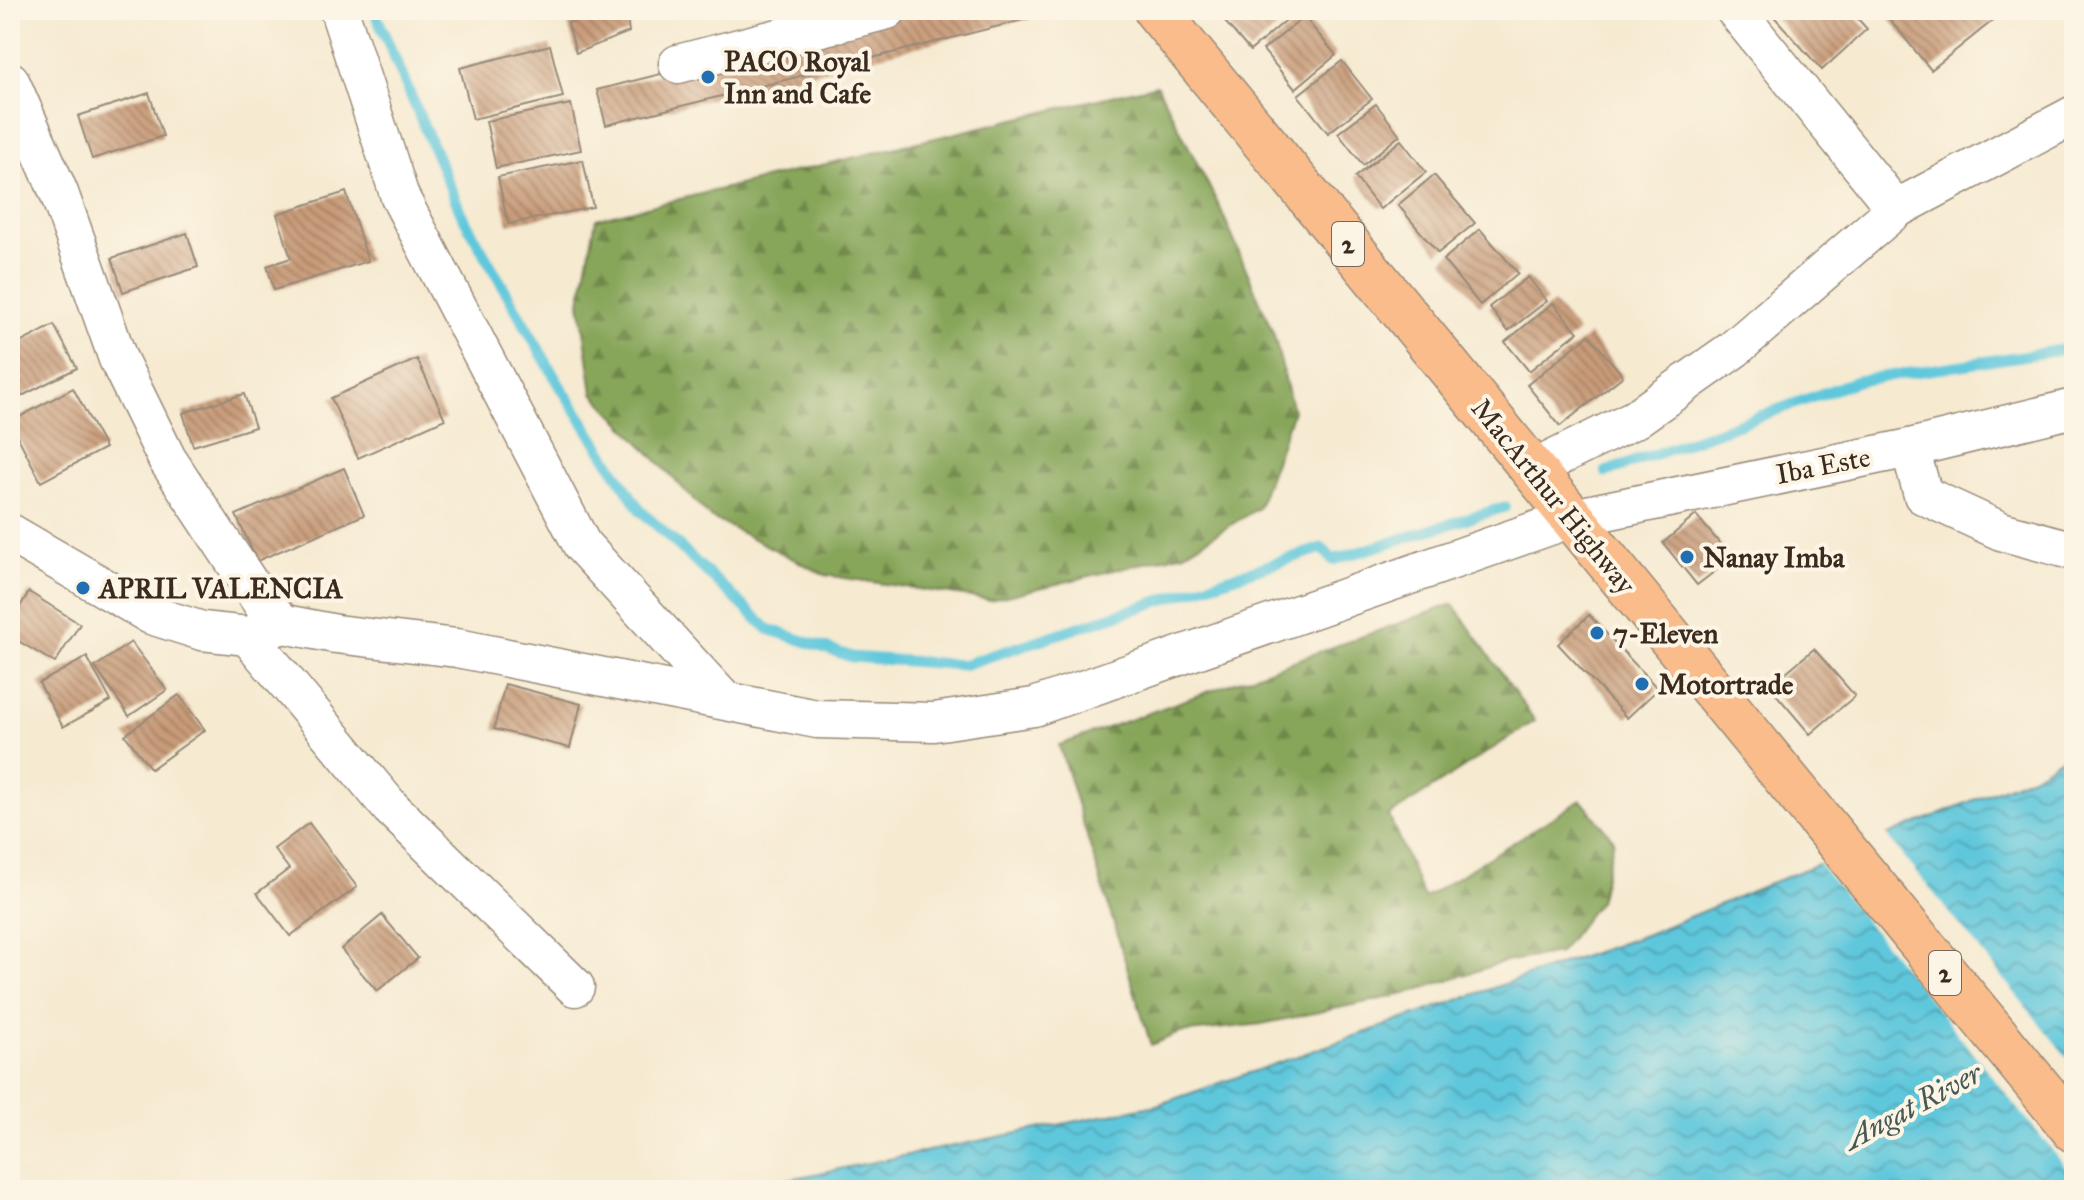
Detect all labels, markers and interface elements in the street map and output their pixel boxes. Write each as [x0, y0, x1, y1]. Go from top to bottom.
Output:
place label: PACO Royal Inn and Cafe [724, 44, 871, 111]
marker: PACO Royal Inn and Cafe [699, 68, 717, 86]
road number: 2 [1332, 222, 1364, 266]
street label: MacArthur Highway [1464, 391, 1644, 602]
street label: Iba Este [1773, 439, 1873, 492]
place label: Nanay Imba [1703, 540, 1846, 575]
marker: Nanay Imba [1678, 548, 1696, 566]
place label: APRIL VALENCIA [97, 571, 344, 606]
marker: APRIL VALENCIA [74, 579, 92, 597]
place label: 7-Eleven [1613, 616, 1718, 651]
marker: 7-Eleven [1588, 624, 1606, 642]
place label: Motortrade [1658, 667, 1794, 702]
marker: Motortrade [1633, 675, 1651, 693]
road number: 2 [1929, 951, 1961, 995]
water label: Angat River [1835, 1054, 1989, 1159]

